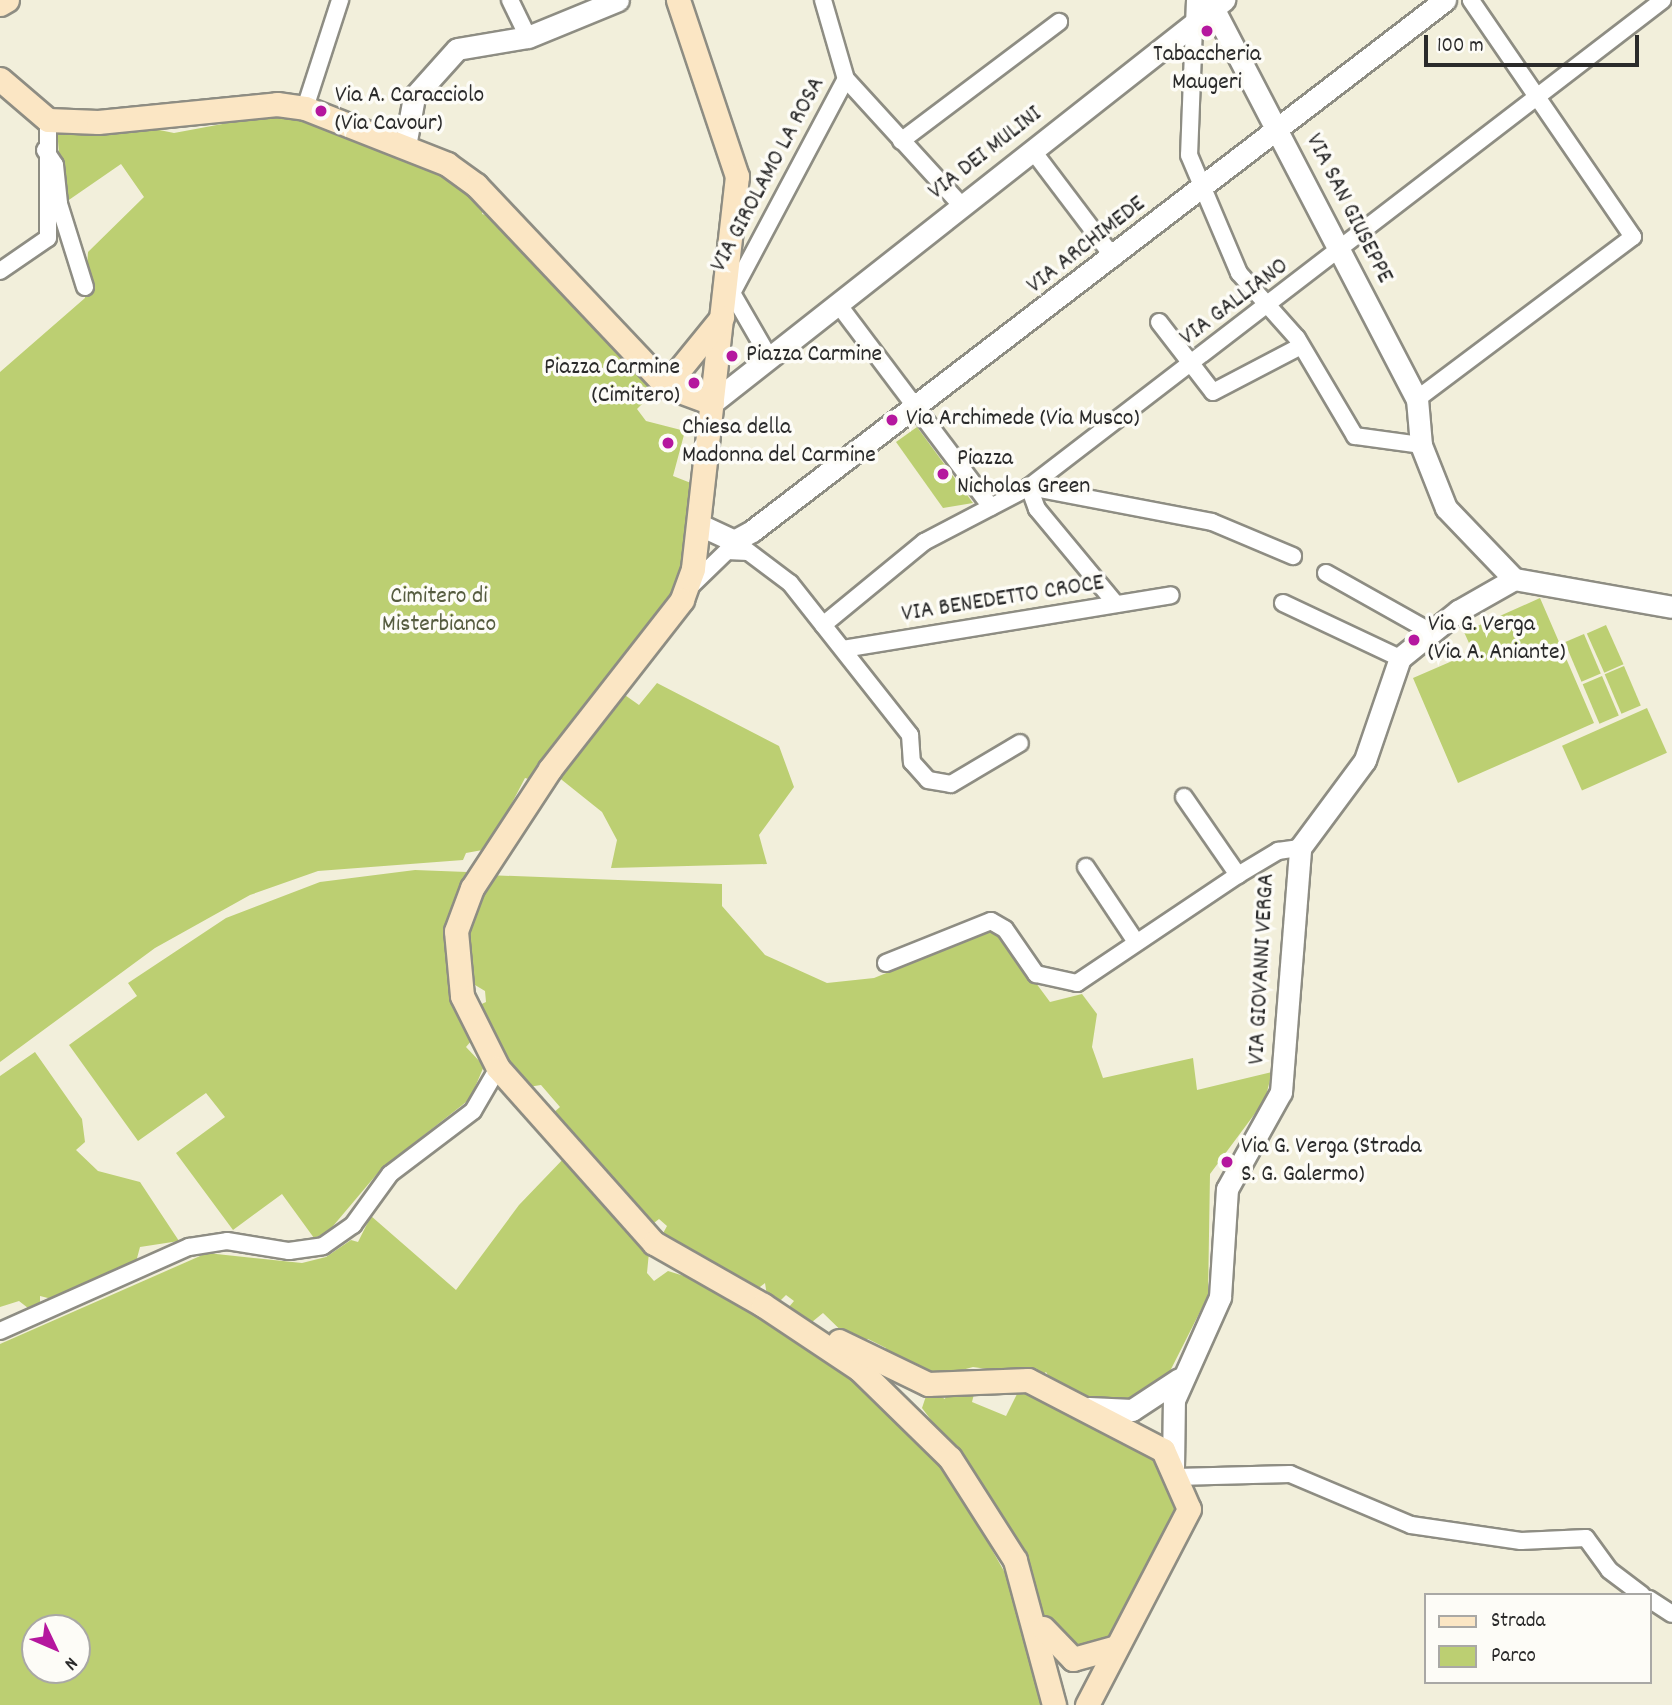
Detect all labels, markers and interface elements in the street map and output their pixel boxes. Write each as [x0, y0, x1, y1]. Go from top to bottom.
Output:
scale bar [1427, 21, 1642, 65]
marker: Tabaccheria Maugeri [1199, 23, 1215, 39]
text: 100 m [1437, 32, 1484, 62]
place label: Tabaccheria Maugeri [1153, 42, 1261, 98]
street label: VIA GIROLAMO LA ROSA [705, 73, 833, 277]
place label: Via A. Caracciolo (Via Cavour) [335, 83, 484, 139]
street label: VIA DEI MULINI [924, 101, 1048, 207]
marker: Via A. Caracciolo (Via Cavour) [313, 103, 329, 119]
street label: VIA SAN GIUSEPPE [1298, 129, 1398, 289]
street label: VIA ARCHIMEDE [1022, 191, 1152, 301]
street label: VIA GALLIANO [1175, 253, 1295, 353]
place label: Piazza Carmine [746, 342, 882, 370]
marker: Piazza Carmine [724, 348, 740, 364]
place label: Piazza Carmine (Cimitero) [544, 355, 680, 411]
marker: Piazza Carmine (Cimitero) [686, 375, 702, 391]
place label: Via Archimede (Via Musco) [906, 406, 1140, 434]
marker: Via Archimede (Via Musco) [884, 412, 900, 428]
place label: Chiesa della Madonna del Carmine [682, 415, 876, 471]
marker: Chiesa della Madonna del Carmine [660, 435, 676, 451]
place label: Piazza Nicholas Green [957, 446, 1090, 502]
marker: Piazza Nicholas Green [935, 466, 951, 482]
street label: VIA BENEDETTO CROCE [900, 570, 1106, 630]
park label: Cimitero di Misterbianco [382, 584, 496, 640]
place label: Via G. Verga (Via A. Aniante) [1428, 612, 1566, 668]
marker: Via G. Verga (Via A. Aniante) [1406, 632, 1422, 648]
street label: VIA GIOVANNI VERGA [1244, 873, 1282, 1065]
place label: Via G. Verga (Strada S. G. Galermo) [1241, 1134, 1422, 1190]
marker: Via G. Verga (Strada S. G. Galermo) [1219, 1154, 1235, 1170]
legend [1424, 1593, 1651, 1684]
text: Strada [1491, 1607, 1545, 1637]
north arrow [21, 1614, 91, 1684]
text: Parco [1491, 1642, 1536, 1672]
text: N [57, 1650, 83, 1675]

